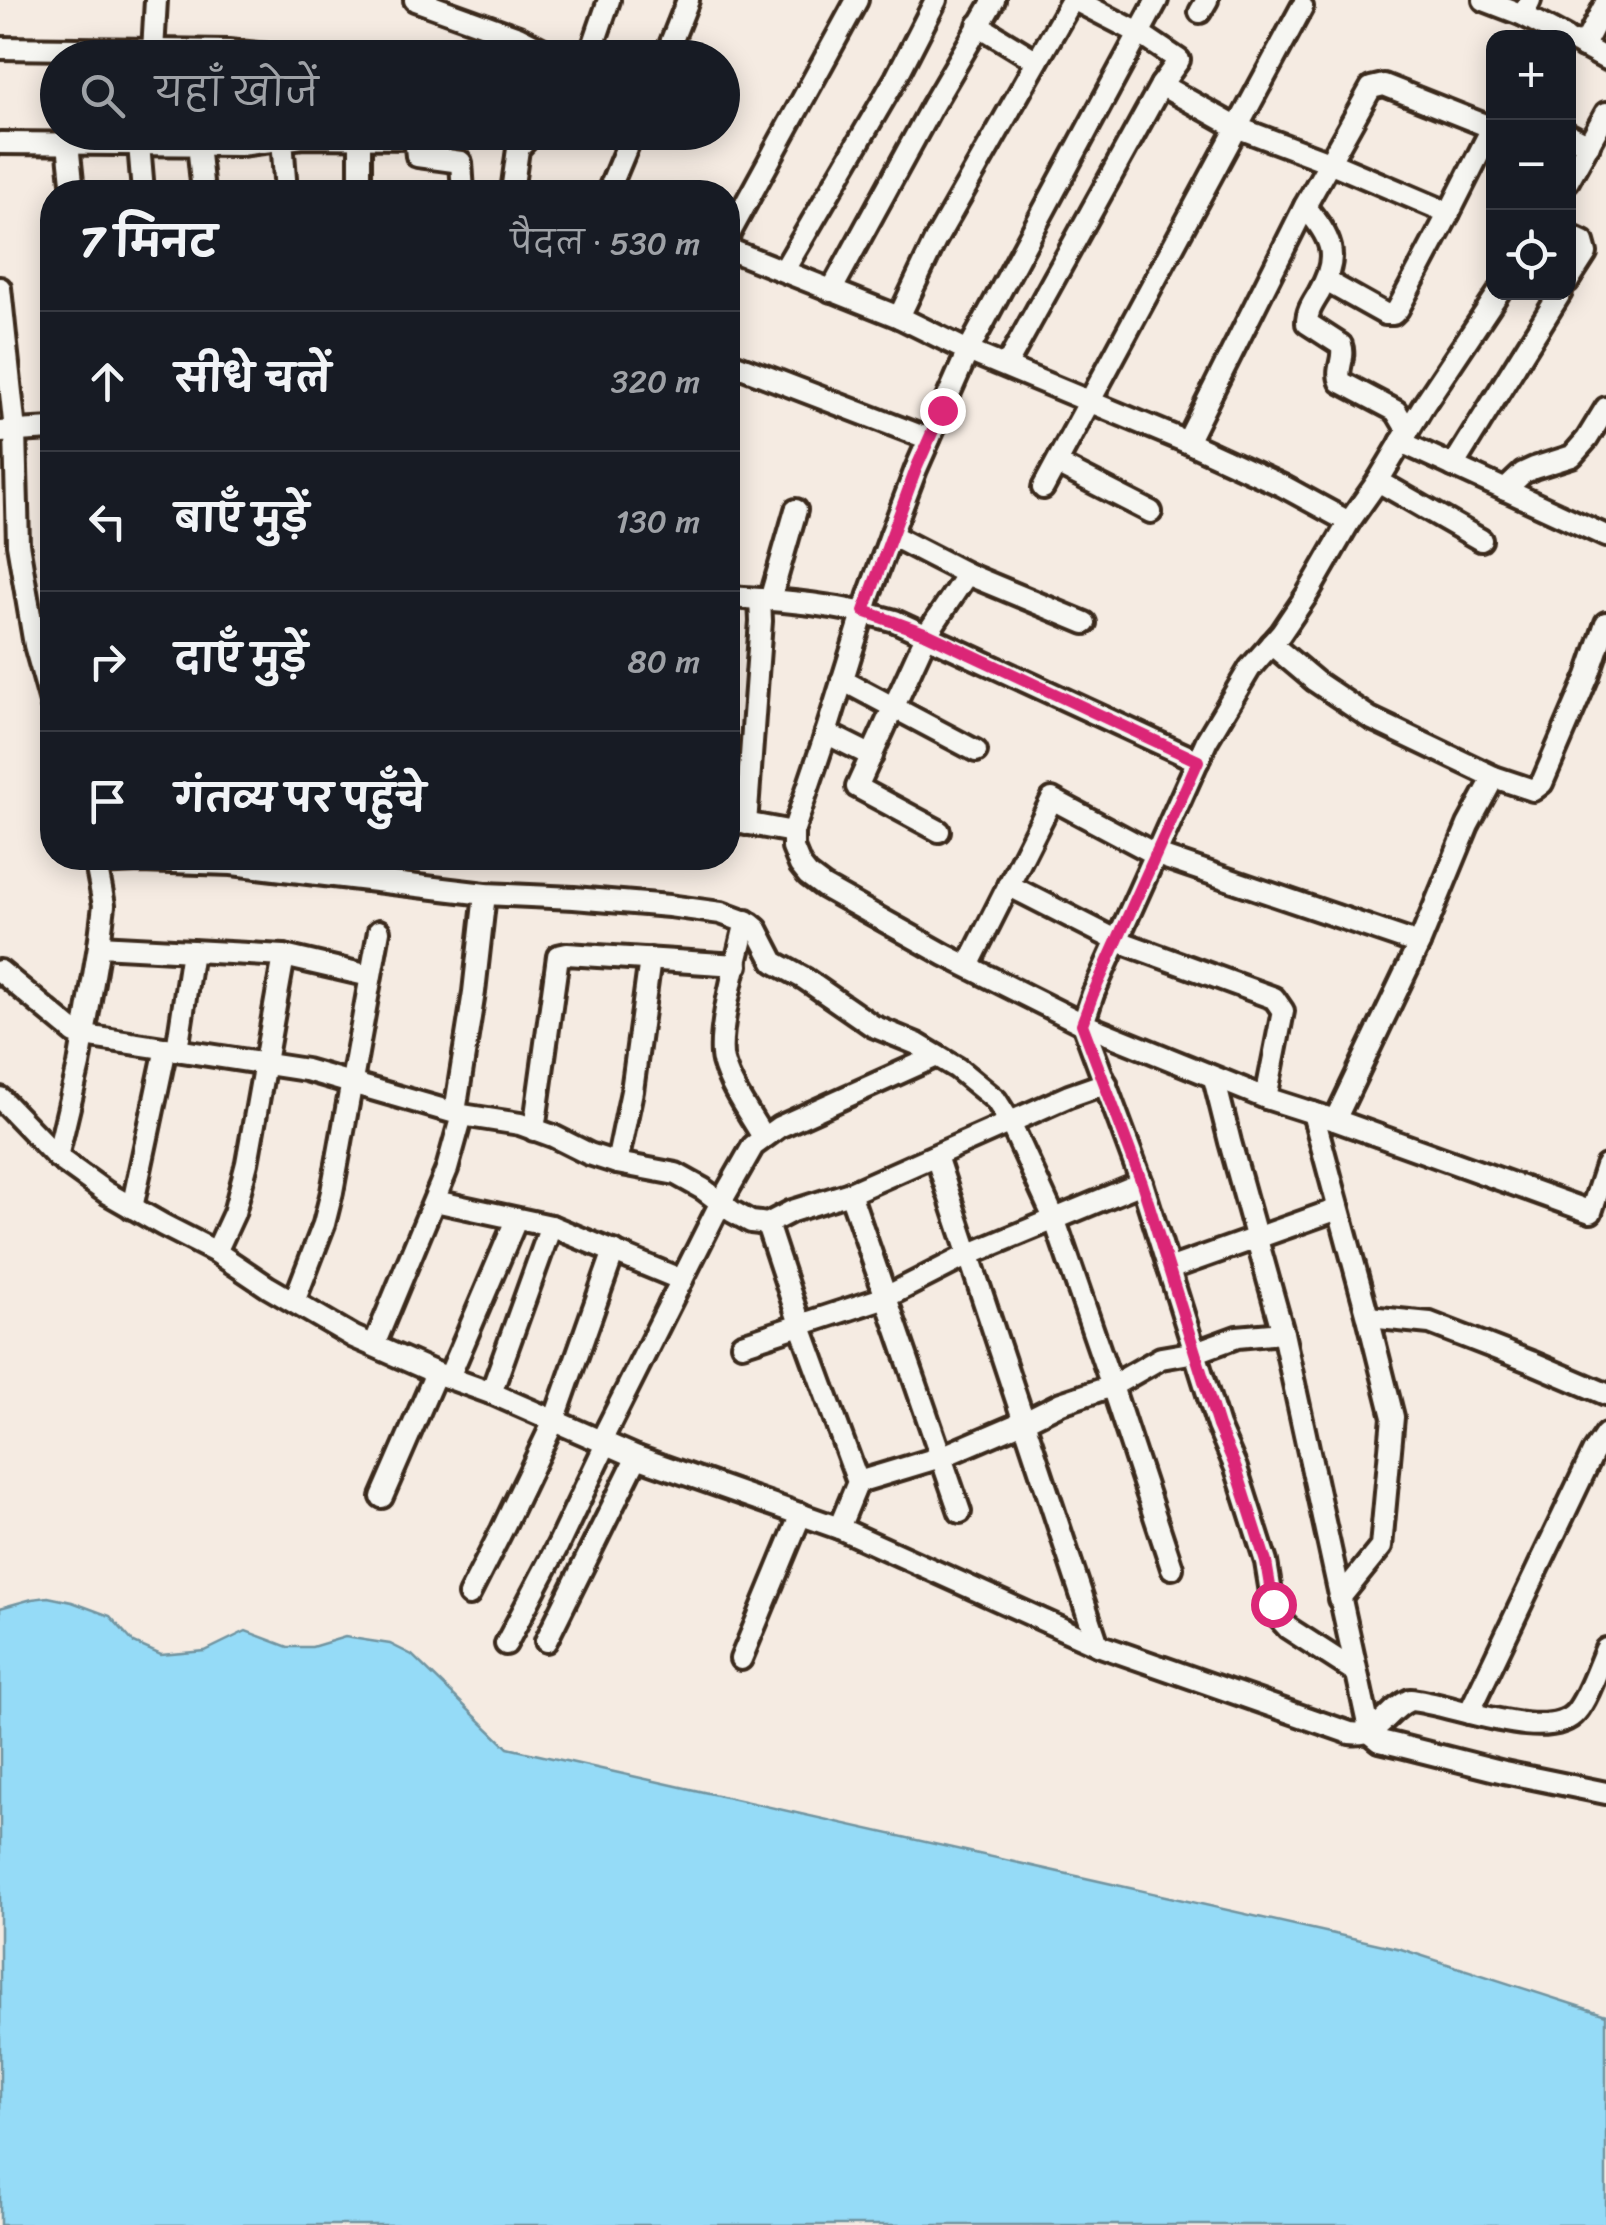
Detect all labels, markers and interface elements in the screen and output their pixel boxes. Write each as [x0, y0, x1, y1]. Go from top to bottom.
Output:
map controls [1486, 30, 1576, 300]
button: + [1486, 30, 1576, 120]
search box [40, 40, 740, 150]
text: यहाँ खोजें [155, 59, 318, 126]
icon: search [75, 68, 130, 123]
button: − [1486, 120, 1576, 210]
text: 7 मिनट [80, 205, 217, 279]
button: locate [1486, 210, 1576, 300]
text: पैदल · 530 m [511, 215, 700, 272]
text: सीधे चलें [175, 345, 331, 412]
text: 320 m [611, 353, 700, 410]
icon: ahead [80, 354, 135, 409]
route end [920, 388, 966, 434]
text: बाएँ मुड़ें [175, 485, 309, 552]
text: 130 m [616, 493, 700, 550]
icon: left [80, 494, 135, 549]
text: दाएँ मुड़ें [175, 625, 307, 692]
text: 80 m [628, 633, 700, 690]
icon: right [80, 634, 135, 689]
text: गंतव्य पर पहुँचे [175, 765, 426, 832]
icon: arrive [80, 774, 135, 829]
route start [1251, 1582, 1297, 1628]

